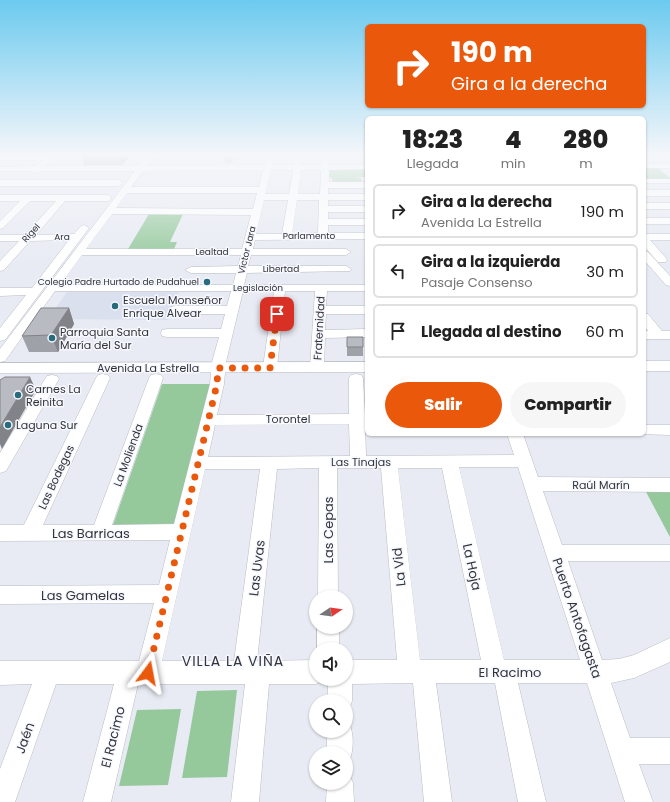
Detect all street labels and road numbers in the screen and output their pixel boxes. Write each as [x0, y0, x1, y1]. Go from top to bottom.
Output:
street label: Rigel [19, 221, 43, 245]
street label: Víctor Jara [235, 225, 259, 275]
street label: Parlamento [283, 230, 336, 242]
street label: Ara [54, 231, 70, 243]
street label: Lealtad [195, 246, 229, 258]
street label: Libertad [263, 263, 299, 275]
street label: Legislación [233, 282, 283, 294]
street label: Fraternidad [309, 296, 329, 360]
street label: Avenida La Estrella [97, 360, 199, 376]
street label: Torontel [266, 411, 310, 427]
street label: La Molienda [109, 421, 147, 489]
street label: Las Bodegas [34, 442, 78, 512]
street label: Las Tinajas [331, 454, 391, 470]
street label: Raúl Marín [572, 477, 630, 493]
street label: Las Cepas [319, 496, 338, 564]
street label: Las Barricas [52, 524, 130, 543]
street label: Las Uvas [244, 539, 270, 597]
street label: La Hoja [458, 542, 486, 592]
street label: La Vid [388, 547, 410, 587]
street label: Puerto Antofagasta [547, 555, 607, 681]
street label: Las Gamelas [41, 586, 125, 605]
street label: El Racimo [479, 663, 541, 682]
street label: El Racimo [96, 704, 130, 770]
street label: Jaén [11, 720, 39, 756]

